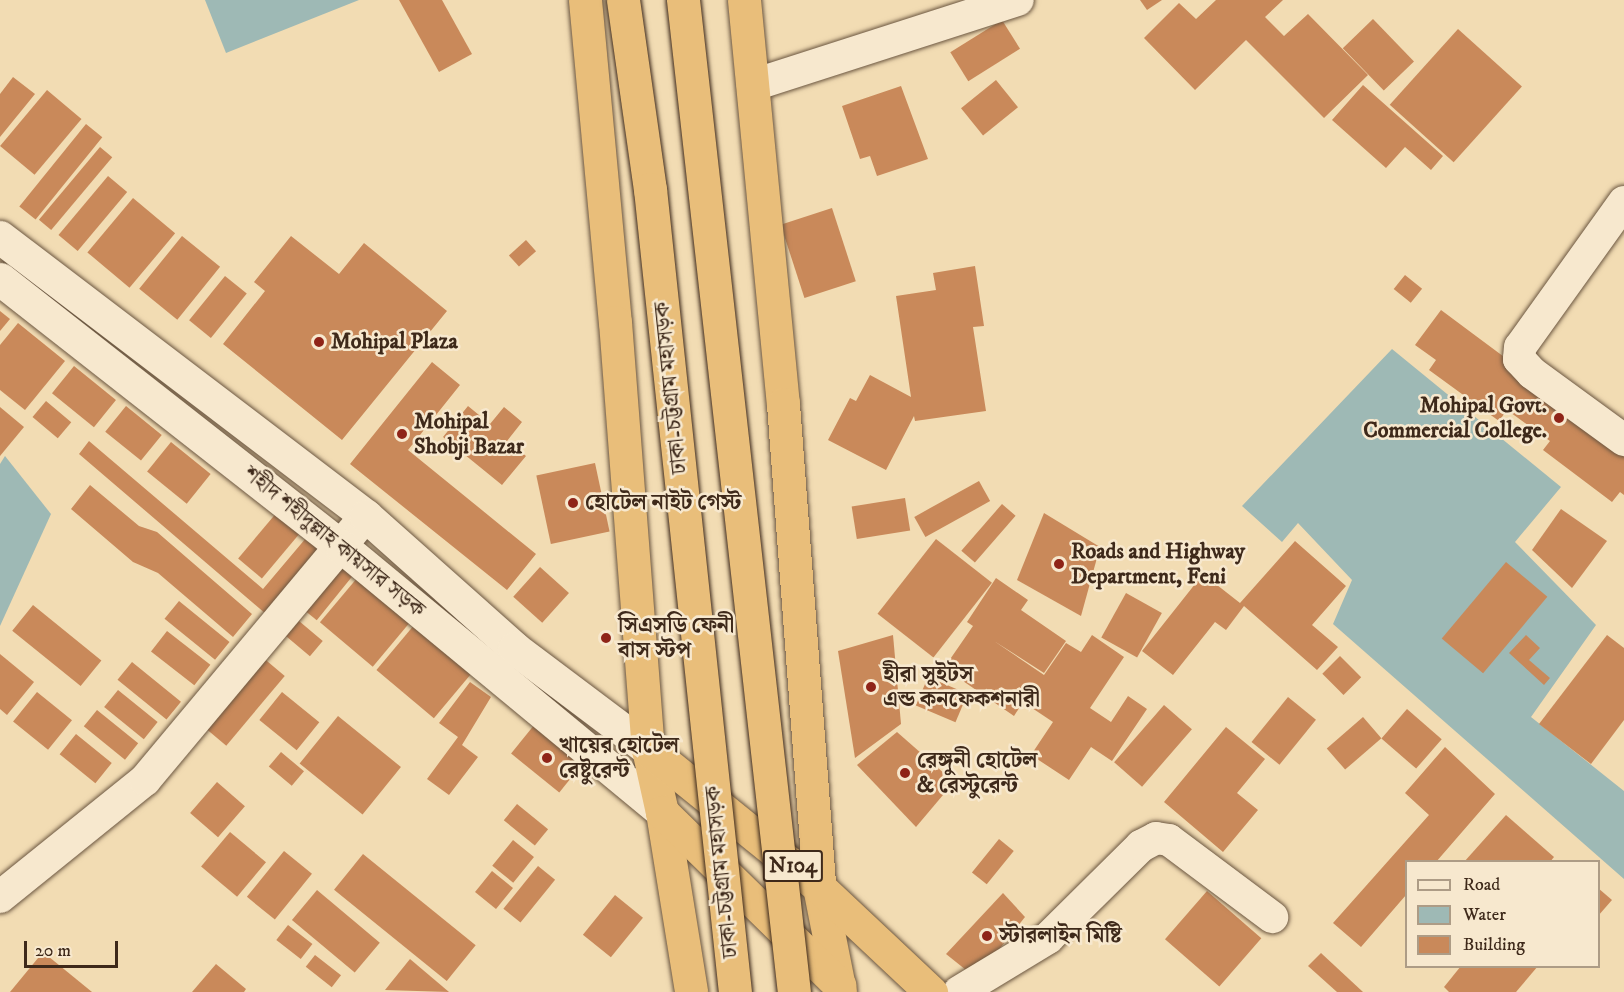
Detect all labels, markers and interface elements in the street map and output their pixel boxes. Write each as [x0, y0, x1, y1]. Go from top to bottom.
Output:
street label: ঢাকা-চট্টগ্রাম মহাসড়ক [649, 301, 693, 475]
place label: Mohipal Plaza [331, 329, 458, 355]
marker: Mohipal Plaza [312, 335, 326, 349]
place label: Mohipal Govt. Commercial College. [1363, 392, 1547, 444]
place label: Mohipal Shobji Bazar [414, 408, 524, 460]
marker: Mohipal Govt. Commercial College. [1552, 411, 1566, 425]
marker: Mohipal Shobji Bazar [395, 427, 409, 441]
street label: শহীদ শহীদুল্লাহ কায়সার সড়ক [238, 461, 430, 623]
place label: হোটেল নাইট গেস্ট [585, 490, 742, 516]
marker: হোটেল নাইট গেস্ট [566, 496, 580, 510]
place label: Roads and Highway Department, Feni [1071, 538, 1245, 590]
marker: Roads and Highway Department, Feni [1052, 557, 1066, 571]
place label: সিএসডি ফেনী বাস স্টপ [618, 612, 734, 664]
marker: সিএসডি ফেনী বাস স্টপ [599, 631, 613, 645]
place label: হীরা সুইটস এন্ড কনফেকশনারী [883, 661, 1040, 712]
marker: হীরা সুইটস এন্ড কনফেকশনারী [864, 680, 878, 694]
place label: খায়ের হোটেল রেষ্টুরেন্ট [559, 732, 679, 784]
place label: রেঙ্গুনী হোটেল & রেস্টুরেন্ট [917, 747, 1038, 798]
marker: খায়ের হোটেল রেষ্টুরেন্ট [540, 751, 554, 765]
marker: রেঙ্গুনী হোটেল & রেস্টুরেন্ট [898, 766, 912, 780]
street label: ঢাকা-চট্টগ্রাম মহাসড়ক [700, 785, 744, 959]
road number: N104 [762, 848, 824, 884]
legend [1405, 860, 1600, 968]
text: Road [1463, 874, 1500, 896]
text: Water [1463, 904, 1506, 926]
place label: স্টারলাইন মিষ্টি [999, 923, 1122, 949]
scale bar [27, 929, 122, 967]
marker: স্টারলাইন মিষ্টি [980, 929, 994, 943]
text: Building [1463, 934, 1525, 956]
text: 20 m [35, 940, 71, 962]

